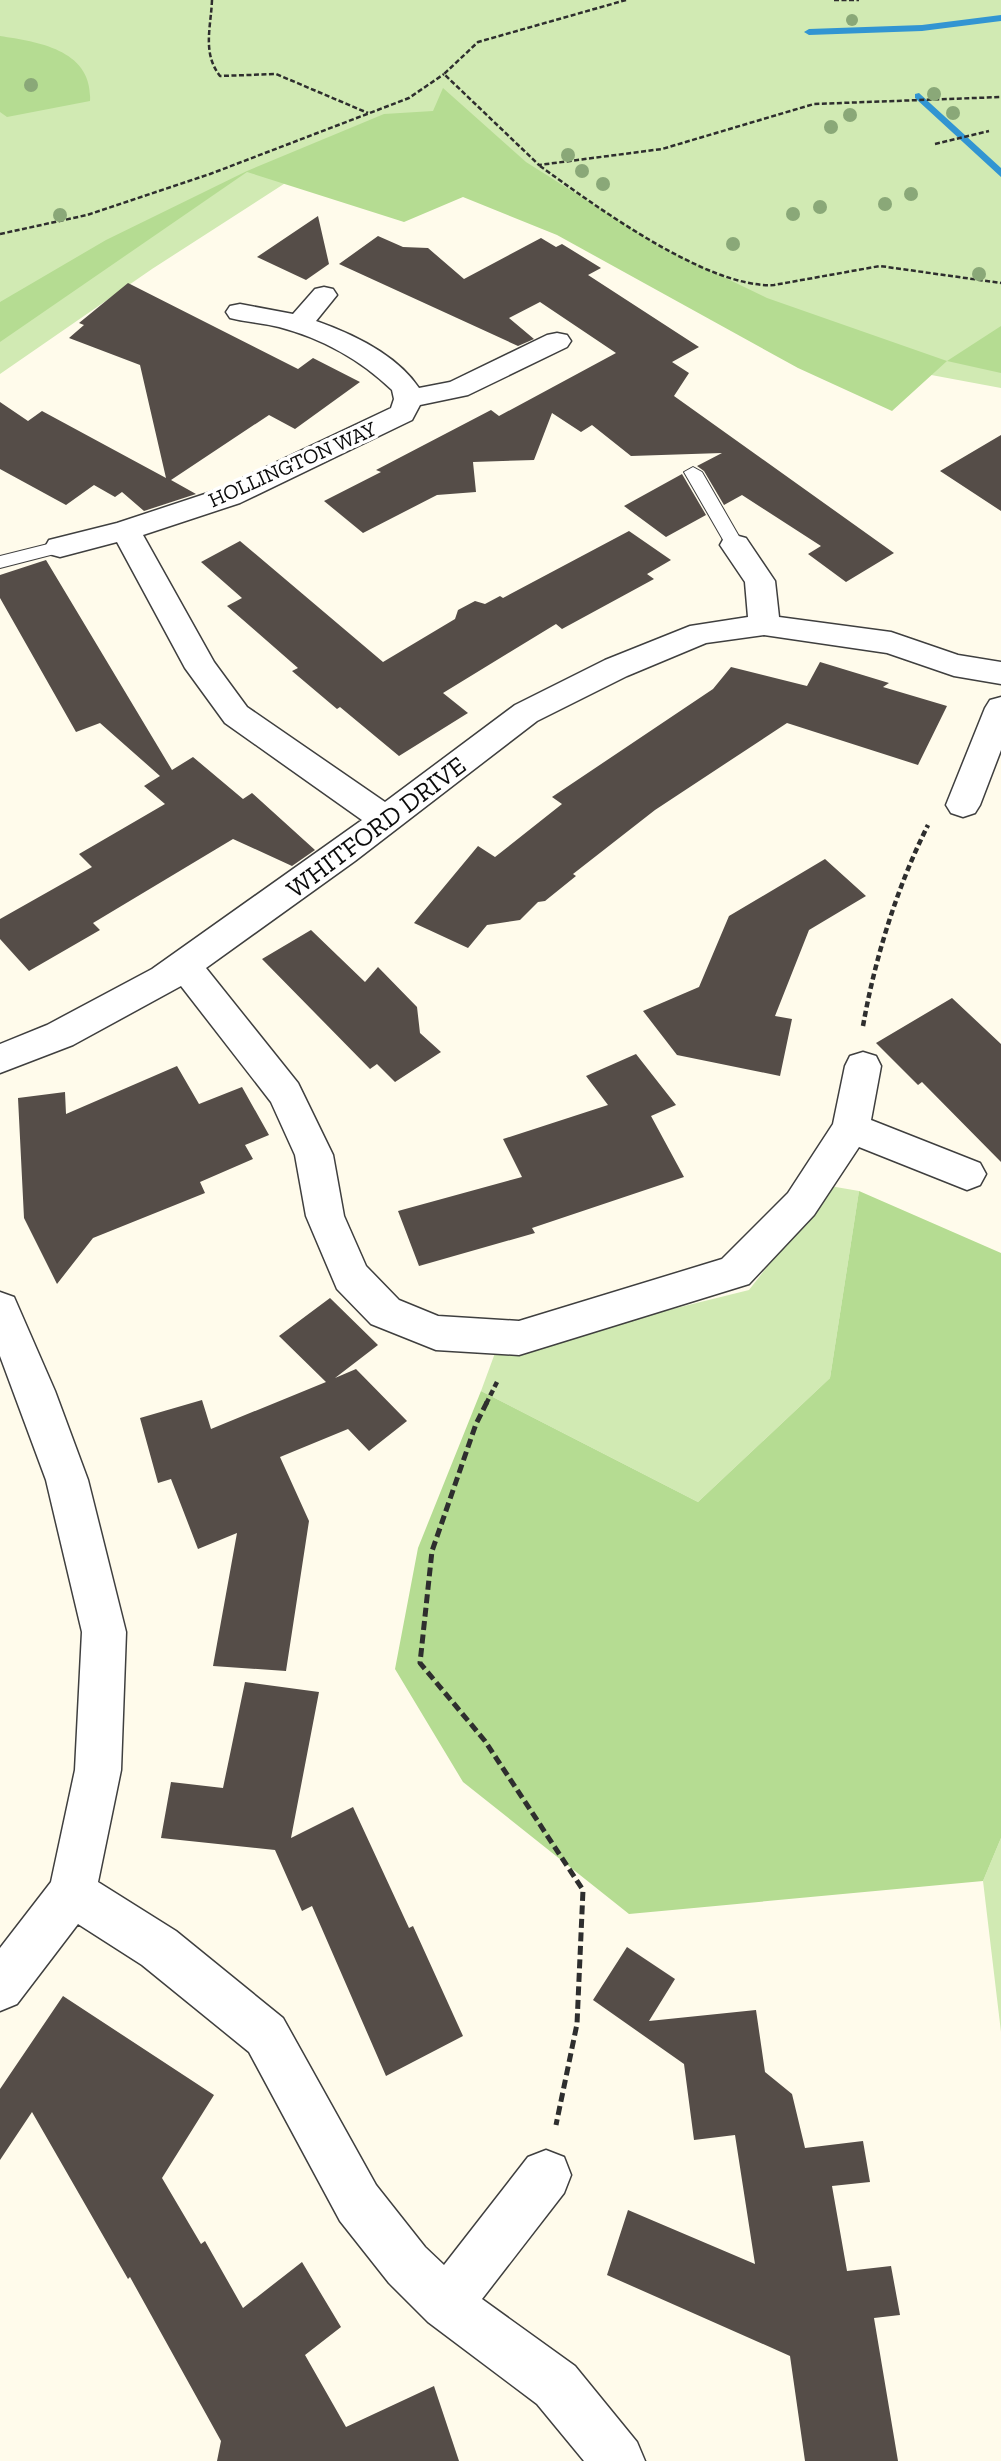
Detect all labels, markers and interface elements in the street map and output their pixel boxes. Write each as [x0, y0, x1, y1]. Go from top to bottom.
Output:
street label: HOLLINGTON WAY [204, 416, 380, 512]
street label: WHITFORD DRIVE [280, 749, 472, 905]

